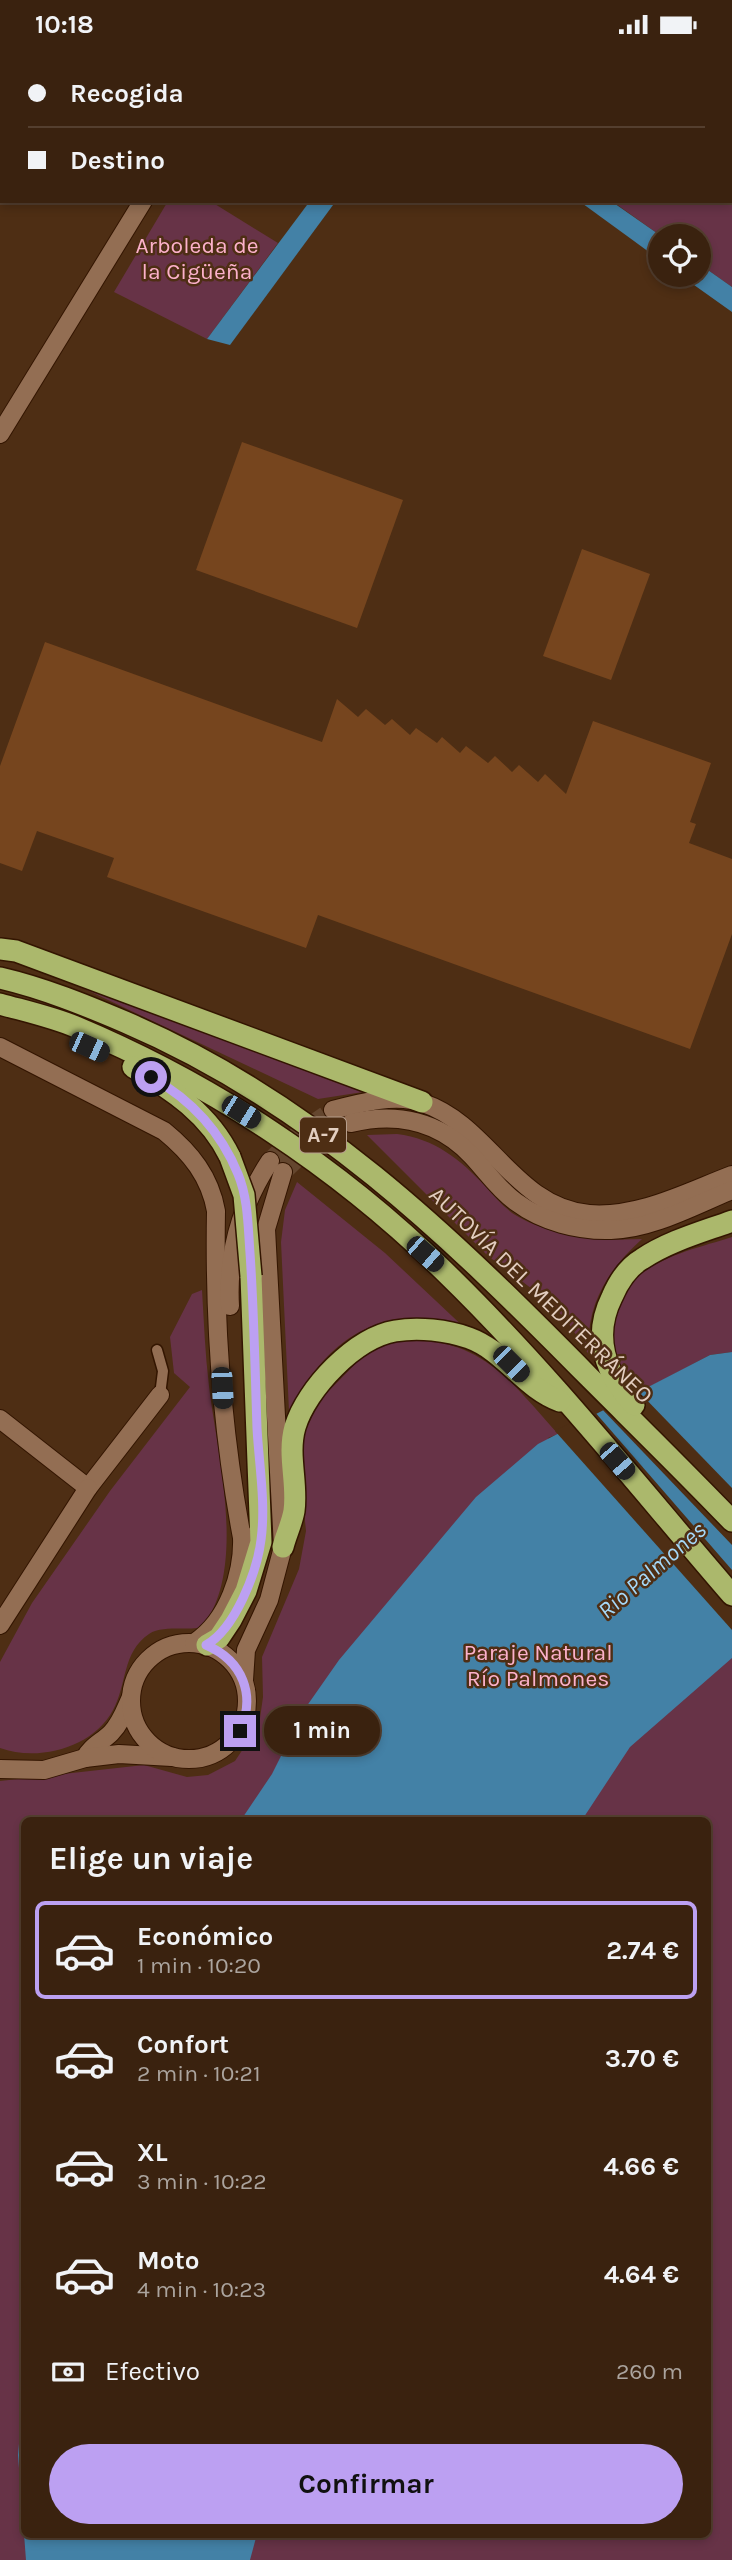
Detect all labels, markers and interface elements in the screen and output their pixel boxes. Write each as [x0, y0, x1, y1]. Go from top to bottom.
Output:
text: 10:18 [35, 9, 94, 40]
text: Recogida [70, 78, 184, 109]
text: Destino [70, 145, 165, 176]
map controls [648, 224, 711, 287]
button: locate [648, 224, 711, 287]
park label: Arboleda de la Cigüeña [135, 232, 259, 285]
car [66, 1029, 113, 1065]
route start [135, 1061, 167, 1093]
car [218, 1092, 265, 1132]
road number: A-7 [300, 1117, 346, 1153]
street label: AUTOVÍA DEL MEDITERRÁNEO [424, 1181, 658, 1409]
car [403, 1232, 448, 1276]
car [489, 1342, 534, 1386]
car [211, 1366, 234, 1410]
car [596, 1438, 639, 1484]
water label: Rio Palmones [592, 1515, 712, 1625]
park label: Paraje Natural Río Palmones [463, 1639, 613, 1692]
callout: 1 min [264, 1707, 380, 1755]
route end [224, 1715, 256, 1747]
text: 1 min [293, 1717, 351, 1744]
text: Elige un viaje [49, 1840, 253, 1877]
icon: car [53, 1919, 116, 1982]
text: Económico [137, 1921, 273, 1952]
text: 2.74 € [606, 1935, 679, 1966]
text: 1 min · 10:20 [137, 1952, 261, 1979]
icon: car [53, 2027, 116, 2090]
text: Confort [137, 2029, 229, 2060]
text: 3.70 € [605, 2043, 679, 2074]
text: 2 min · 10:21 [137, 2060, 261, 2087]
icon: car [53, 2135, 116, 2198]
text: XL [137, 2137, 168, 2168]
text: 4.66 € [603, 2151, 679, 2182]
text: 3 min · 10:22 [137, 2168, 267, 2195]
icon: car [53, 2243, 116, 2306]
text: Moto [137, 2245, 199, 2276]
text: 4.64 € [604, 2259, 679, 2290]
text: 4 min · 10:23 [137, 2276, 266, 2303]
icon: cash [49, 2353, 87, 2391]
text: Efectivo [105, 2356, 200, 2387]
text: 260 m [616, 2358, 683, 2385]
button: Confirmar [49, 2444, 683, 2524]

